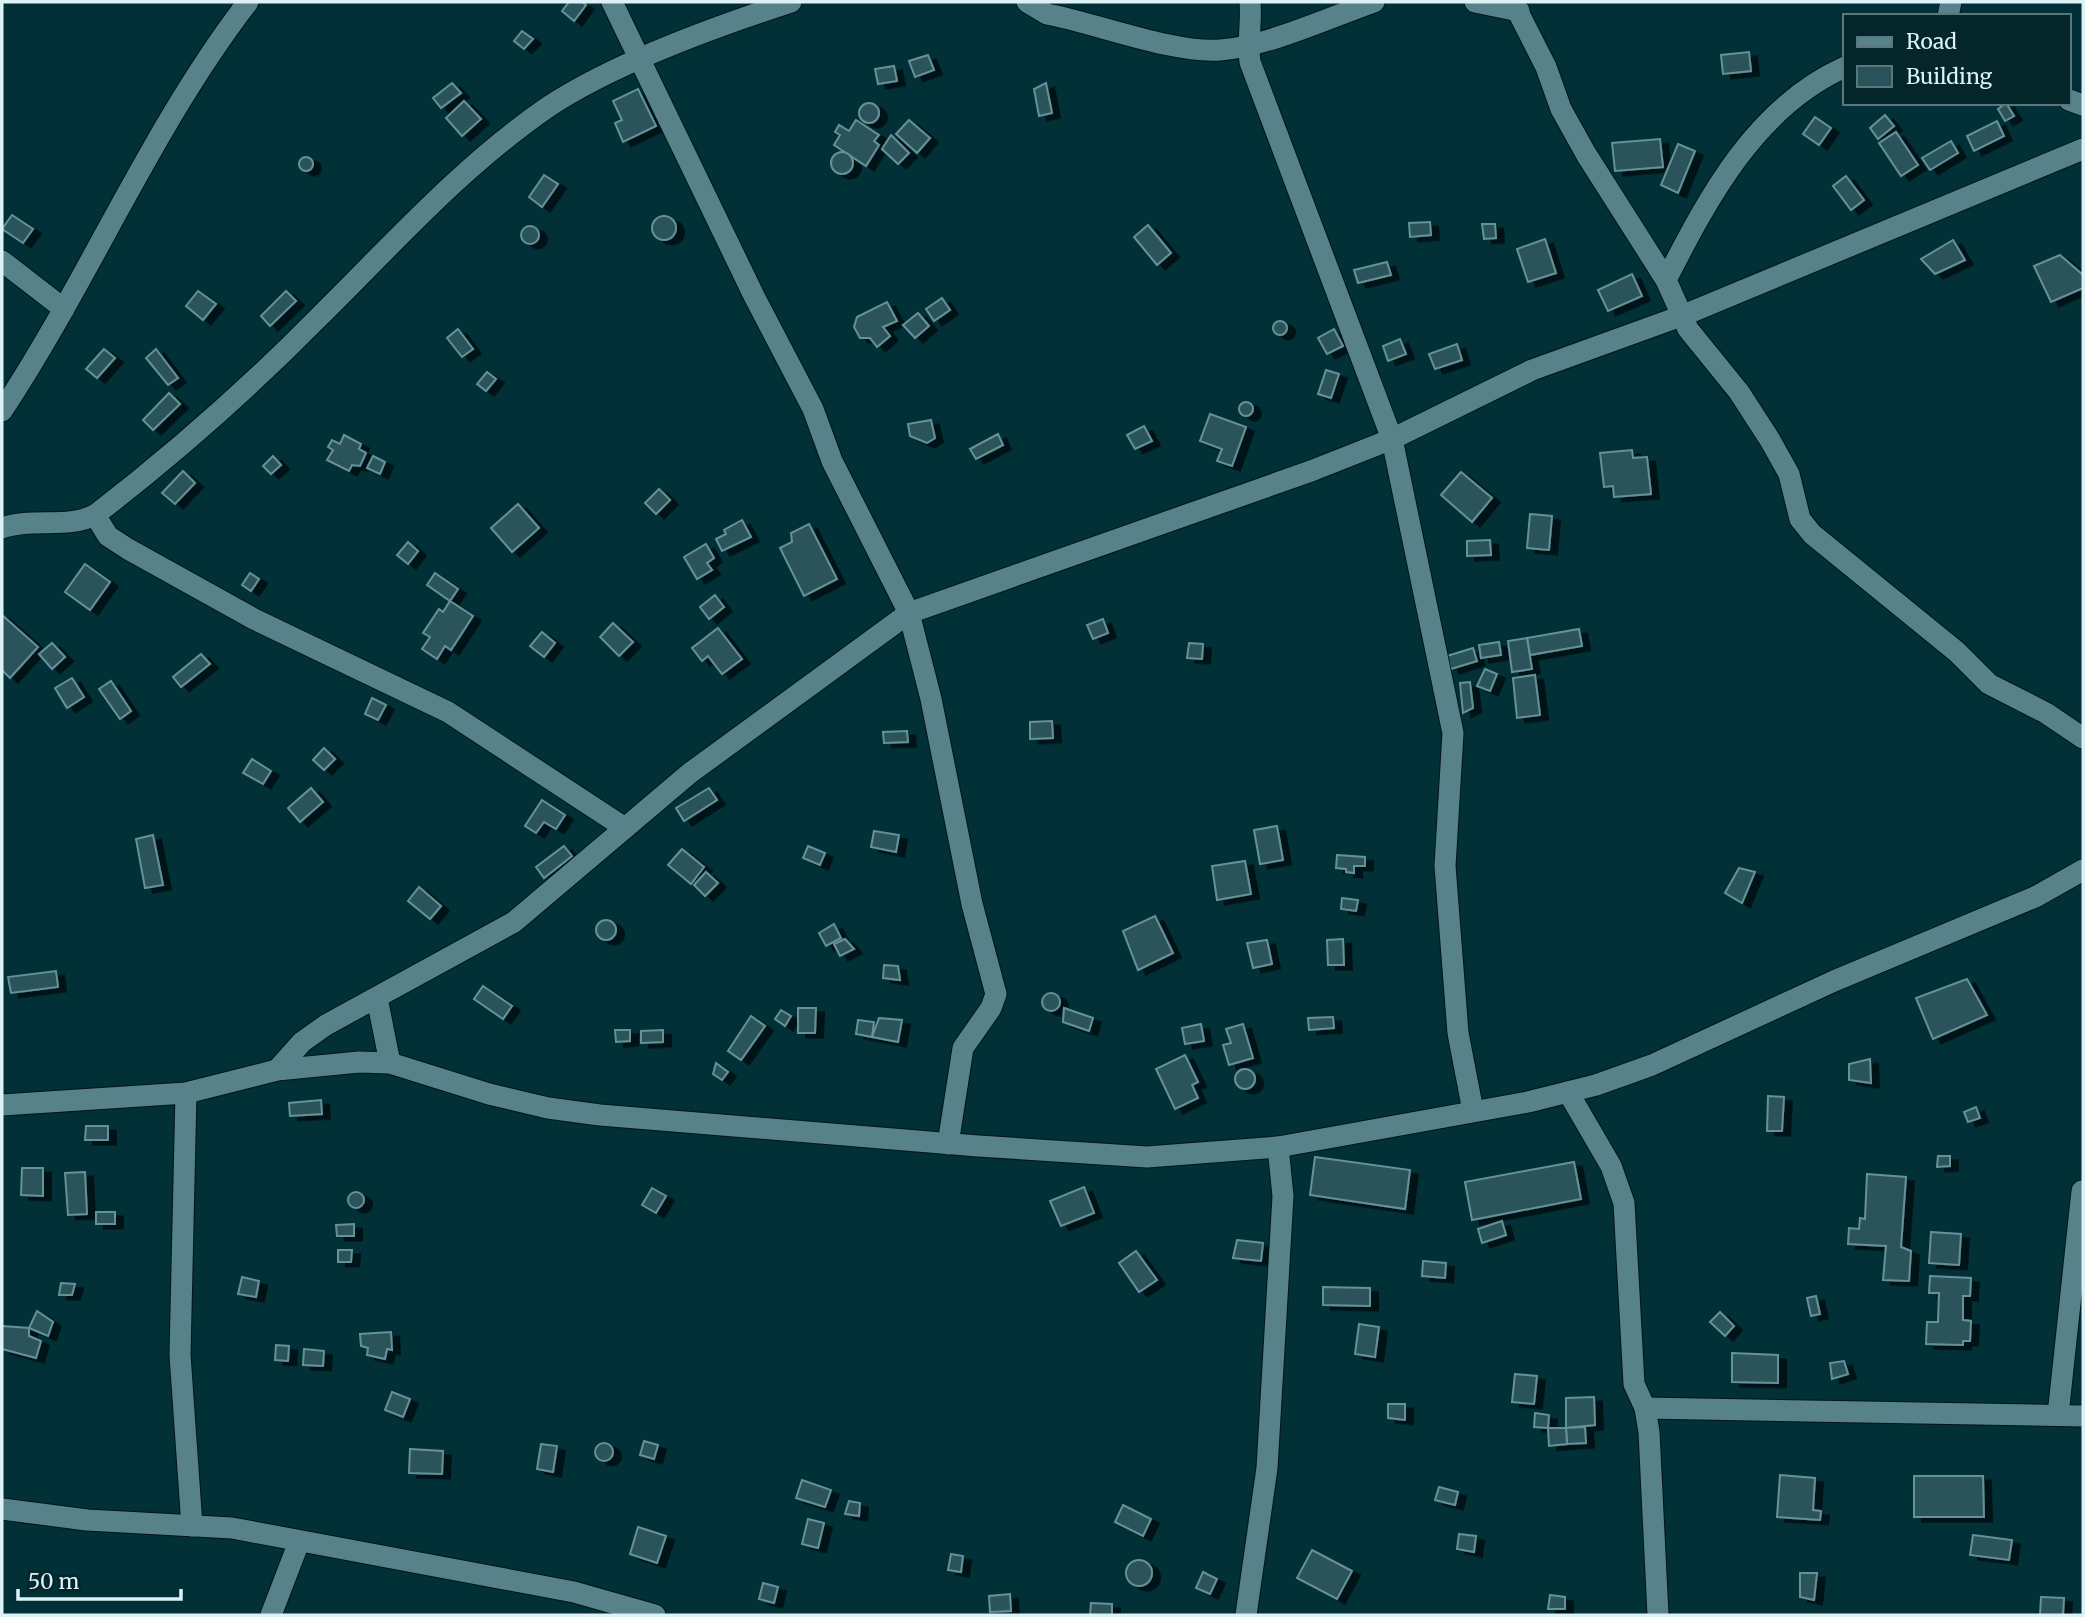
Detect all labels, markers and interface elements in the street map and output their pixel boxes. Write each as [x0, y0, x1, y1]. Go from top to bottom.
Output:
legend [1843, 14, 2071, 105]
text: Road [1906, 28, 1957, 55]
text: Building [1906, 63, 1993, 90]
scale bar [18, 1558, 180, 1602]
text: 50 m [28, 1568, 79, 1595]

